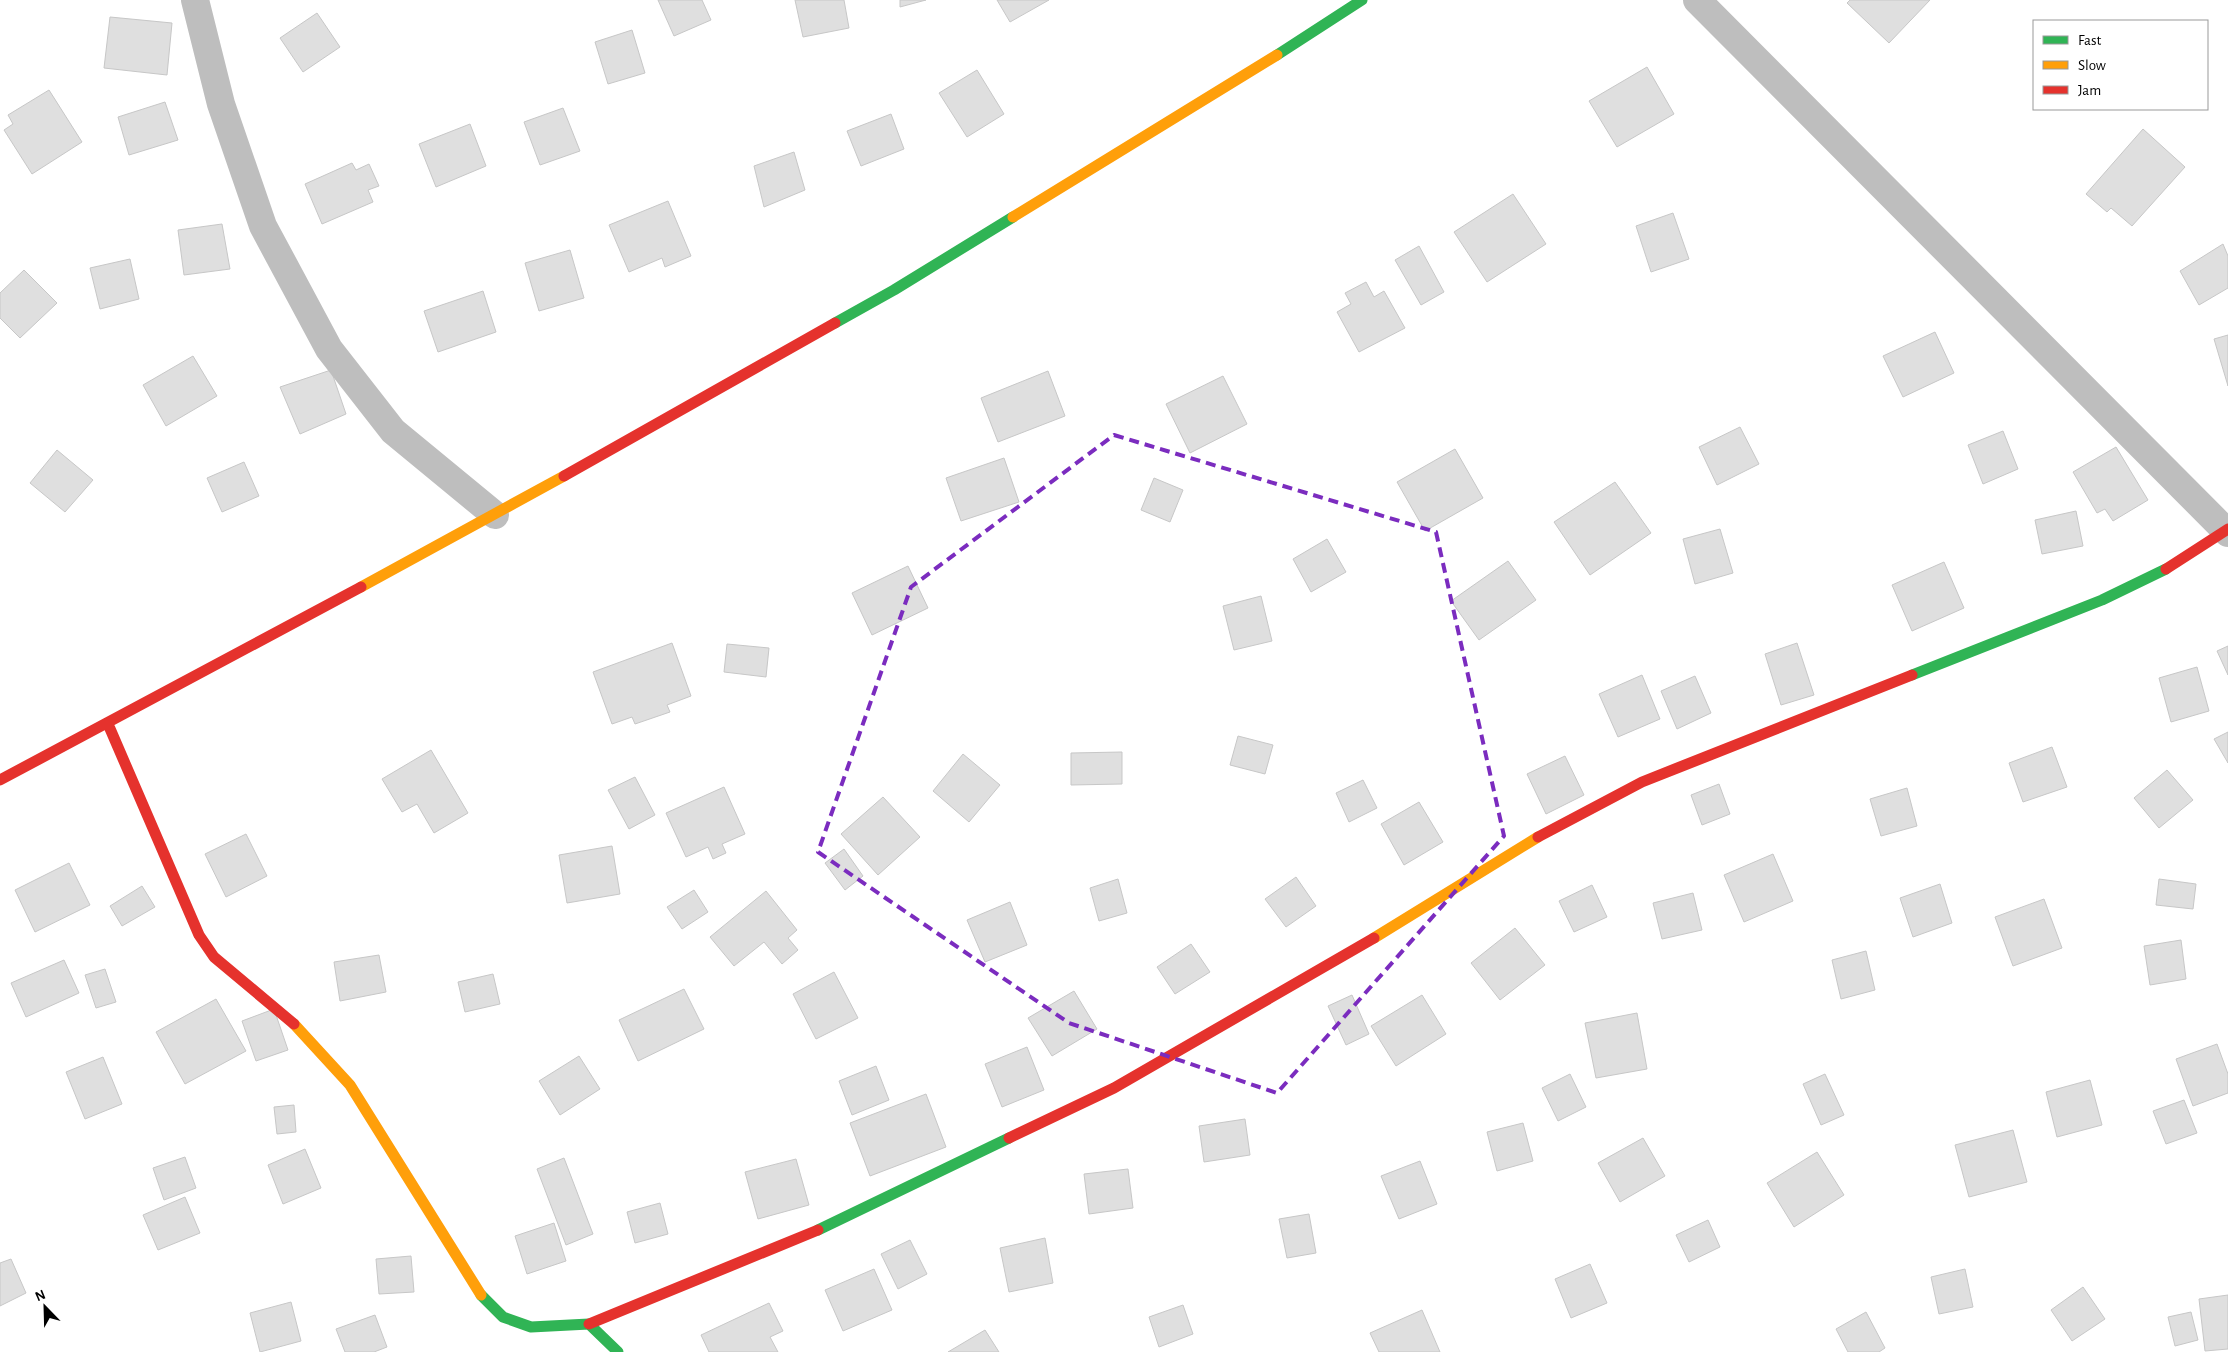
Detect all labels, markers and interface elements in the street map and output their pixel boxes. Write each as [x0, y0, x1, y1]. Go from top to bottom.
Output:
legend [2033, 20, 2208, 110]
text: Fast [2078, 33, 2102, 48]
text: Slow [2078, 58, 2106, 73]
text: Jam [2078, 83, 2101, 98]
north arrow [20, 1282, 70, 1332]
text: N [33, 1288, 48, 1304]

